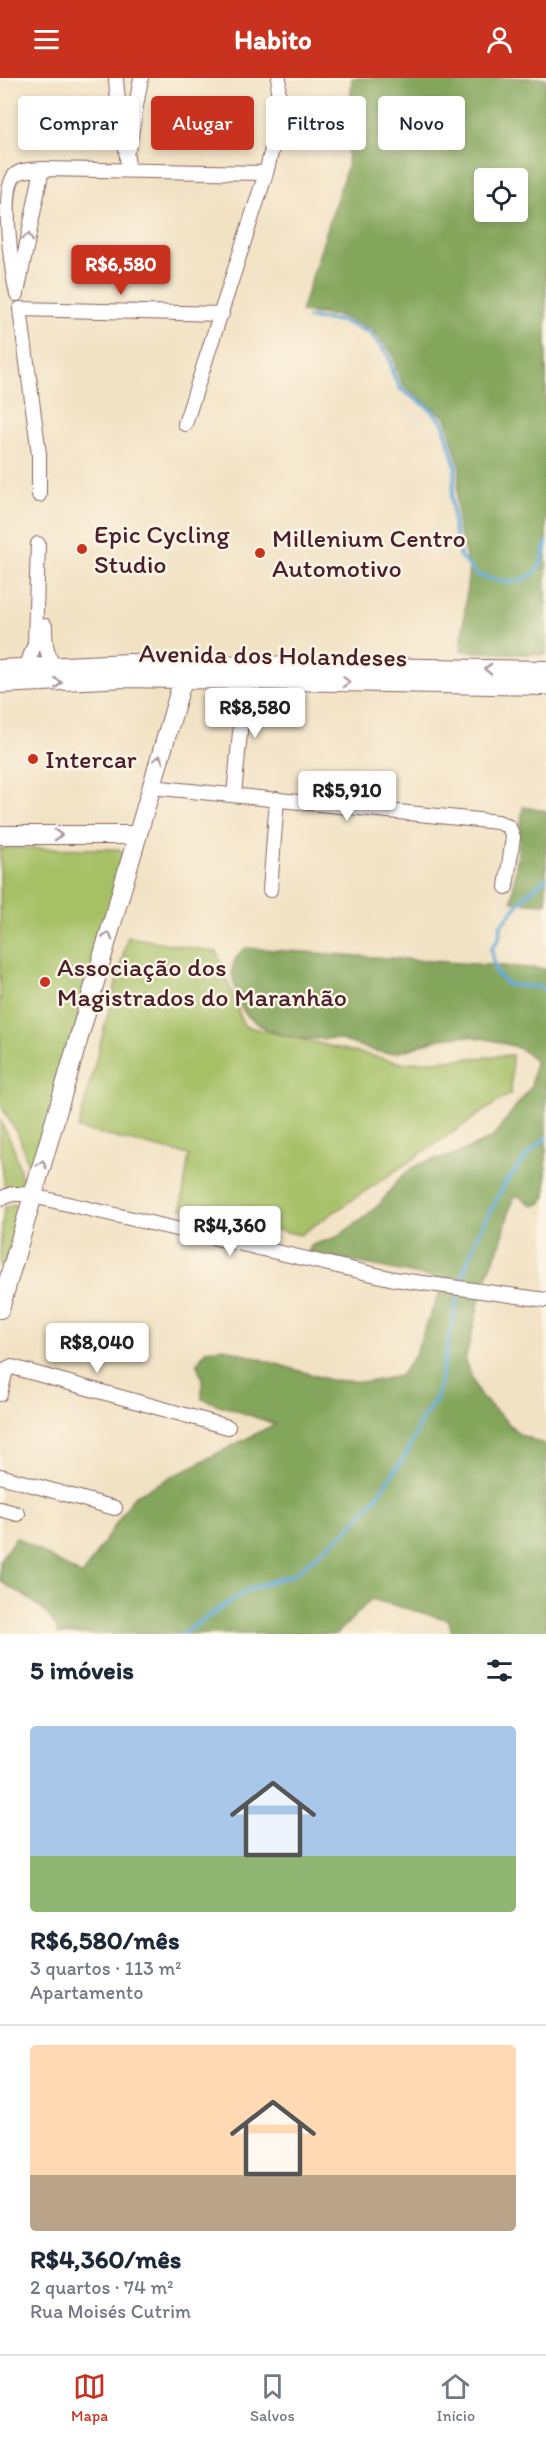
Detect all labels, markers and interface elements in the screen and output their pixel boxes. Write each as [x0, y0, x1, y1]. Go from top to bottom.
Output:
icon: menu [30, 23, 63, 56]
text: Habito [234, 23, 312, 56]
icon: person [483, 23, 516, 56]
chip: Comprar [18, 96, 139, 150]
chip: Alugar [151, 96, 254, 150]
chip: Filtros [266, 96, 366, 150]
chip: Novo [378, 96, 465, 150]
map controls [474, 168, 528, 222]
button: locate [474, 168, 528, 222]
one-way arrow [21, 232, 34, 242]
pin: R$6,580 [66, 245, 176, 296]
text: R$6,580 [85, 252, 157, 276]
place label: Epic Cycling Studio [94, 518, 230, 580]
place label: Millenium Centro Automotivo [272, 522, 466, 584]
marker: Epic Cycling Studio [75, 542, 89, 556]
marker: Millenium Centro Automotivo [253, 546, 267, 560]
street label: Avenida dos Holandeses [138, 637, 408, 673]
one-way arrow [483, 663, 492, 675]
one-way arrow [54, 676, 63, 689]
one-way arrow [341, 676, 350, 688]
pin: R$8,580 [200, 688, 310, 739]
text: R$8,580 [219, 695, 291, 719]
place label: Intercar [45, 743, 137, 775]
marker: Intercar [26, 752, 40, 766]
one-way arrow [152, 754, 165, 764]
pin: R$5,910 [292, 771, 402, 822]
text: R$5,910 [312, 778, 382, 802]
one-way arrow [54, 829, 63, 841]
one-way arrow [101, 931, 113, 942]
place label: Associação dos Magistrados do Maranhão [57, 951, 347, 1013]
marker: Associação dos Magistrados do Maranhão [38, 975, 52, 989]
one-way arrow [35, 1159, 47, 1170]
pin: R$4,360 [175, 1206, 285, 1257]
text: R$4,360 [194, 1213, 266, 1237]
pin: R$8,040 [42, 1323, 152, 1374]
text: R$8,040 [60, 1330, 134, 1354]
text: 5 imóveis [30, 1654, 134, 1686]
icon: filters [483, 1654, 516, 1687]
icon: home [219, 1765, 327, 1873]
text: R$6,580/mês [30, 1924, 180, 1956]
text: 3 quartos · 113 m² [30, 1956, 181, 1980]
text: Apartamento [30, 1980, 144, 2004]
icon: home [219, 2084, 327, 2192]
text: R$4,360/mês [30, 2243, 181, 2275]
text: 2 quartos · 74 m² [30, 2275, 174, 2299]
text: Rua Moisés Cutrim [30, 2299, 191, 2323]
tab: Mapa [71, 2370, 108, 2425]
tab: Salvos [250, 2370, 295, 2425]
tab: Início [436, 2370, 475, 2425]

